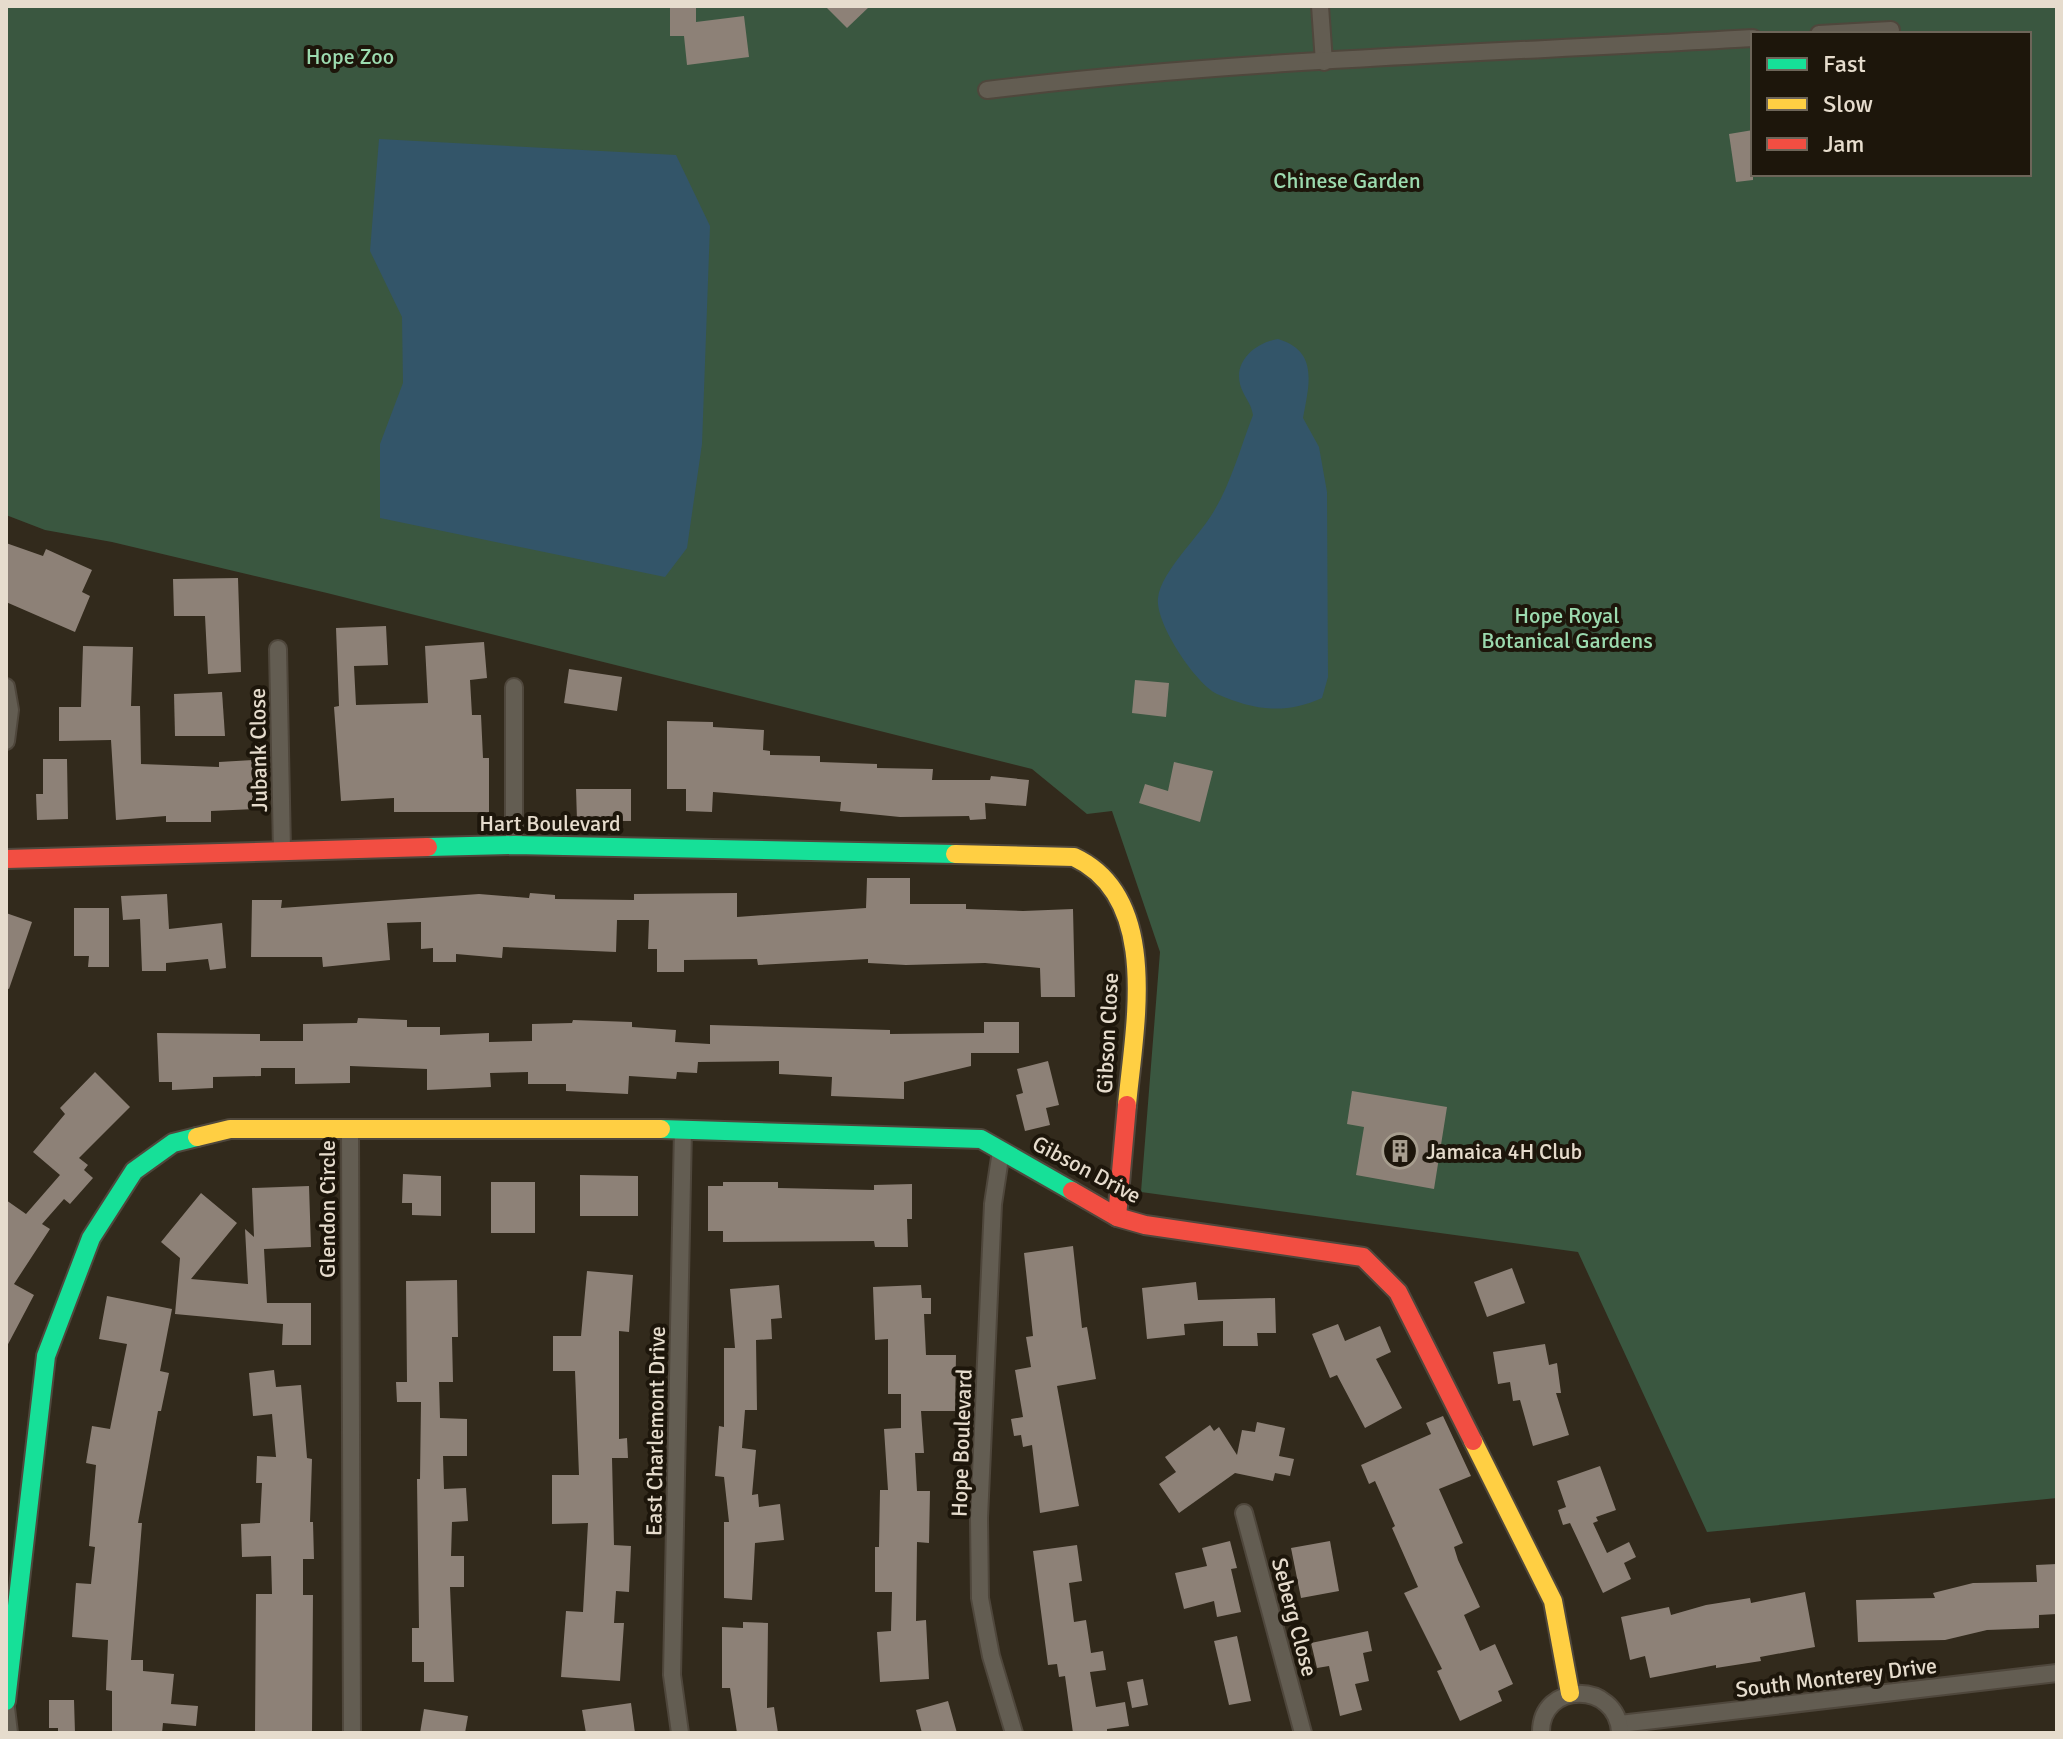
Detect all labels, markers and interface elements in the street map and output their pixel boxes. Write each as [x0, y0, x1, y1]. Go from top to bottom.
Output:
legend [1751, 32, 2031, 176]
park label: Hope Zoo [306, 43, 394, 70]
text: Fast [1823, 49, 1866, 79]
text: Slow [1823, 89, 1873, 119]
text: Jam [1823, 129, 1864, 159]
park label: Chinese Garden [1273, 167, 1421, 194]
park label: Hope Royal Botanical Gardens [1481, 602, 1653, 654]
street label: Jubank Close [244, 688, 273, 812]
street label: Hart Boulevard [479, 810, 621, 837]
street label: Gibson Close [1091, 972, 1124, 1094]
street label: Gibson Drive [1028, 1130, 1146, 1209]
building icon: Jamaica 4H Club [1381, 1132, 1419, 1170]
place label: Jamaica 4H Club [1426, 1138, 1582, 1165]
street label: Glendon Circle [314, 1140, 341, 1278]
street label: East Charlemont Drive [640, 1326, 671, 1536]
street label: Hope Boulevard [945, 1368, 978, 1518]
street label: Seberg Close [1266, 1555, 1323, 1679]
street label: South Monterey Drive [1734, 1652, 1938, 1703]

